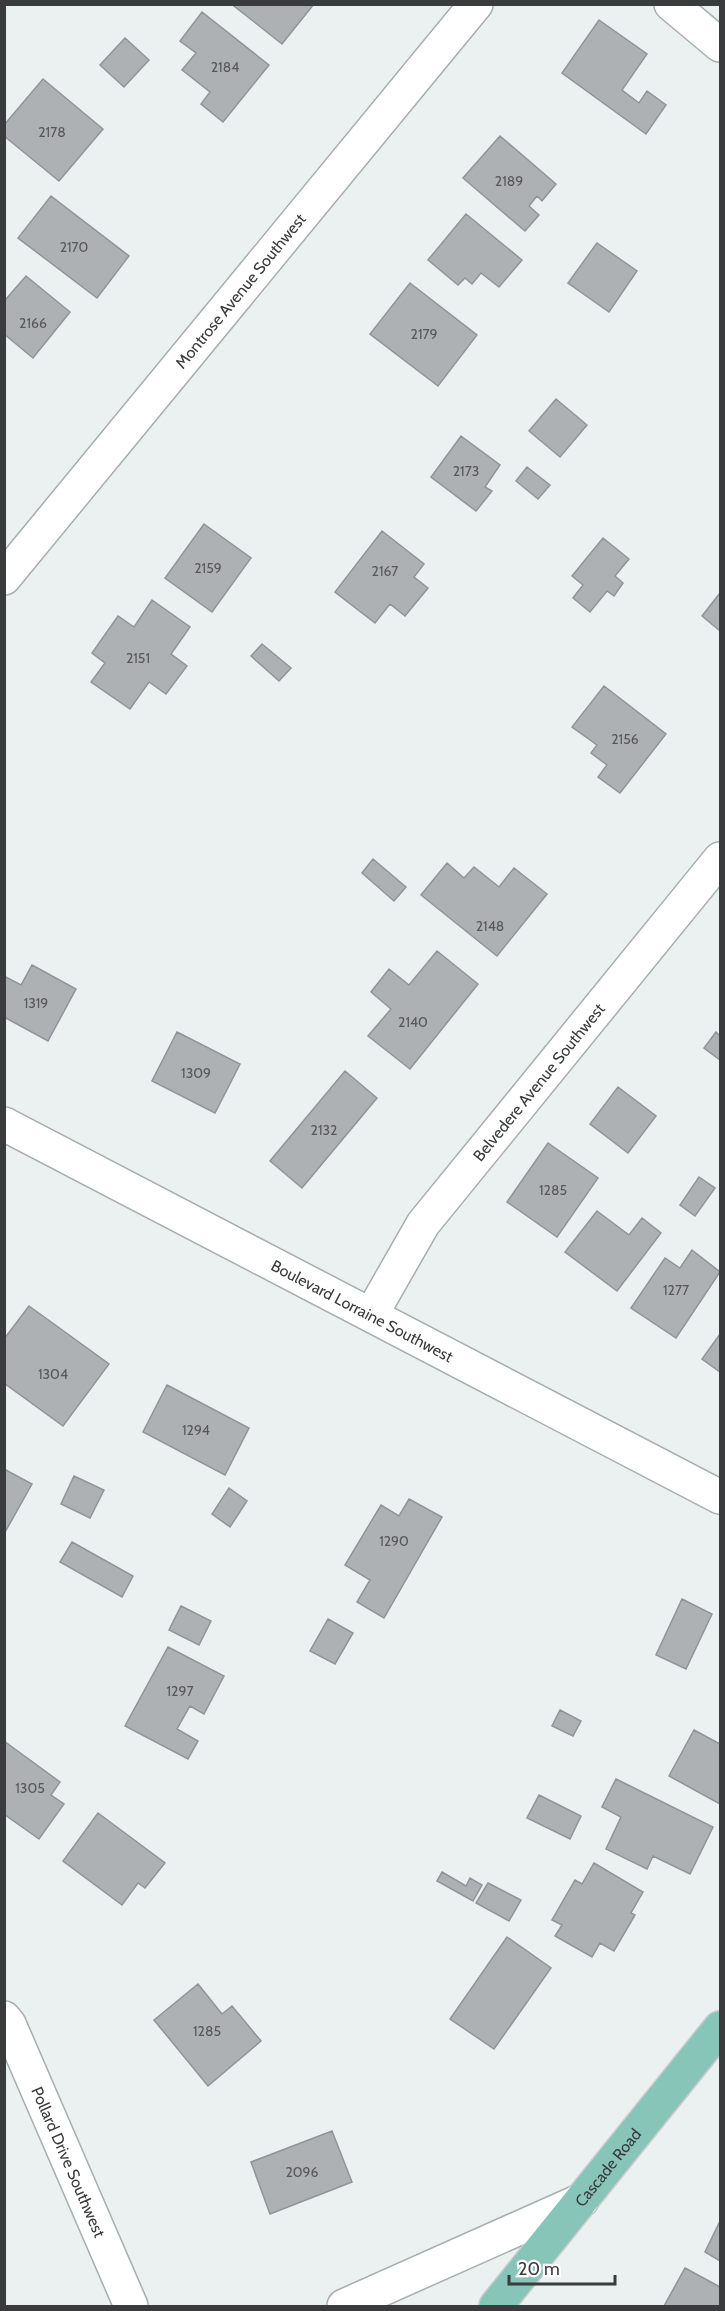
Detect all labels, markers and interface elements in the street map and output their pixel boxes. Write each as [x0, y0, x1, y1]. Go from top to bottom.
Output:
house number: 2184 [211, 58, 239, 76]
house number: 2178 [38, 123, 66, 141]
house number: 2189 [495, 172, 523, 190]
street label: Montrose Avenue Southwest [172, 209, 310, 372]
house number: 2170 [60, 238, 89, 256]
house number: 2166 [19, 314, 47, 332]
house number: 2179 [411, 325, 437, 343]
house number: 2173 [453, 462, 479, 480]
house number: 2159 [194, 559, 222, 577]
house number: 2167 [372, 562, 398, 580]
house number: 2151 [126, 649, 150, 667]
house number: 2156 [611, 730, 639, 748]
house number: 2148 [476, 917, 504, 935]
house number: 1319 [24, 994, 48, 1012]
street label: Belvedere Avenue Southwest [469, 999, 609, 1165]
house number: 2140 [398, 1013, 428, 1031]
house number: 1309 [181, 1064, 211, 1082]
house number: 2132 [311, 1121, 337, 1139]
house number: 1285 [539, 1181, 567, 1199]
street label: Boulevard Lorraine Southwest [268, 1256, 457, 1367]
house number: 1277 [663, 1281, 689, 1299]
house number: 1304 [38, 1365, 68, 1383]
house number: 1294 [182, 1421, 210, 1439]
house number: 1290 [379, 1532, 409, 1550]
house number: 1297 [167, 1682, 193, 1700]
house number: 1305 [15, 1779, 45, 1797]
house number: 1285 [193, 2022, 221, 2040]
street label: Pollard Drive Southwest [27, 2084, 109, 2241]
street label: Cascade Road [571, 2125, 645, 2210]
house number: 2096 [285, 2163, 319, 2181]
scale bar [509, 2248, 616, 2286]
text: 20 m [518, 2258, 560, 2280]

